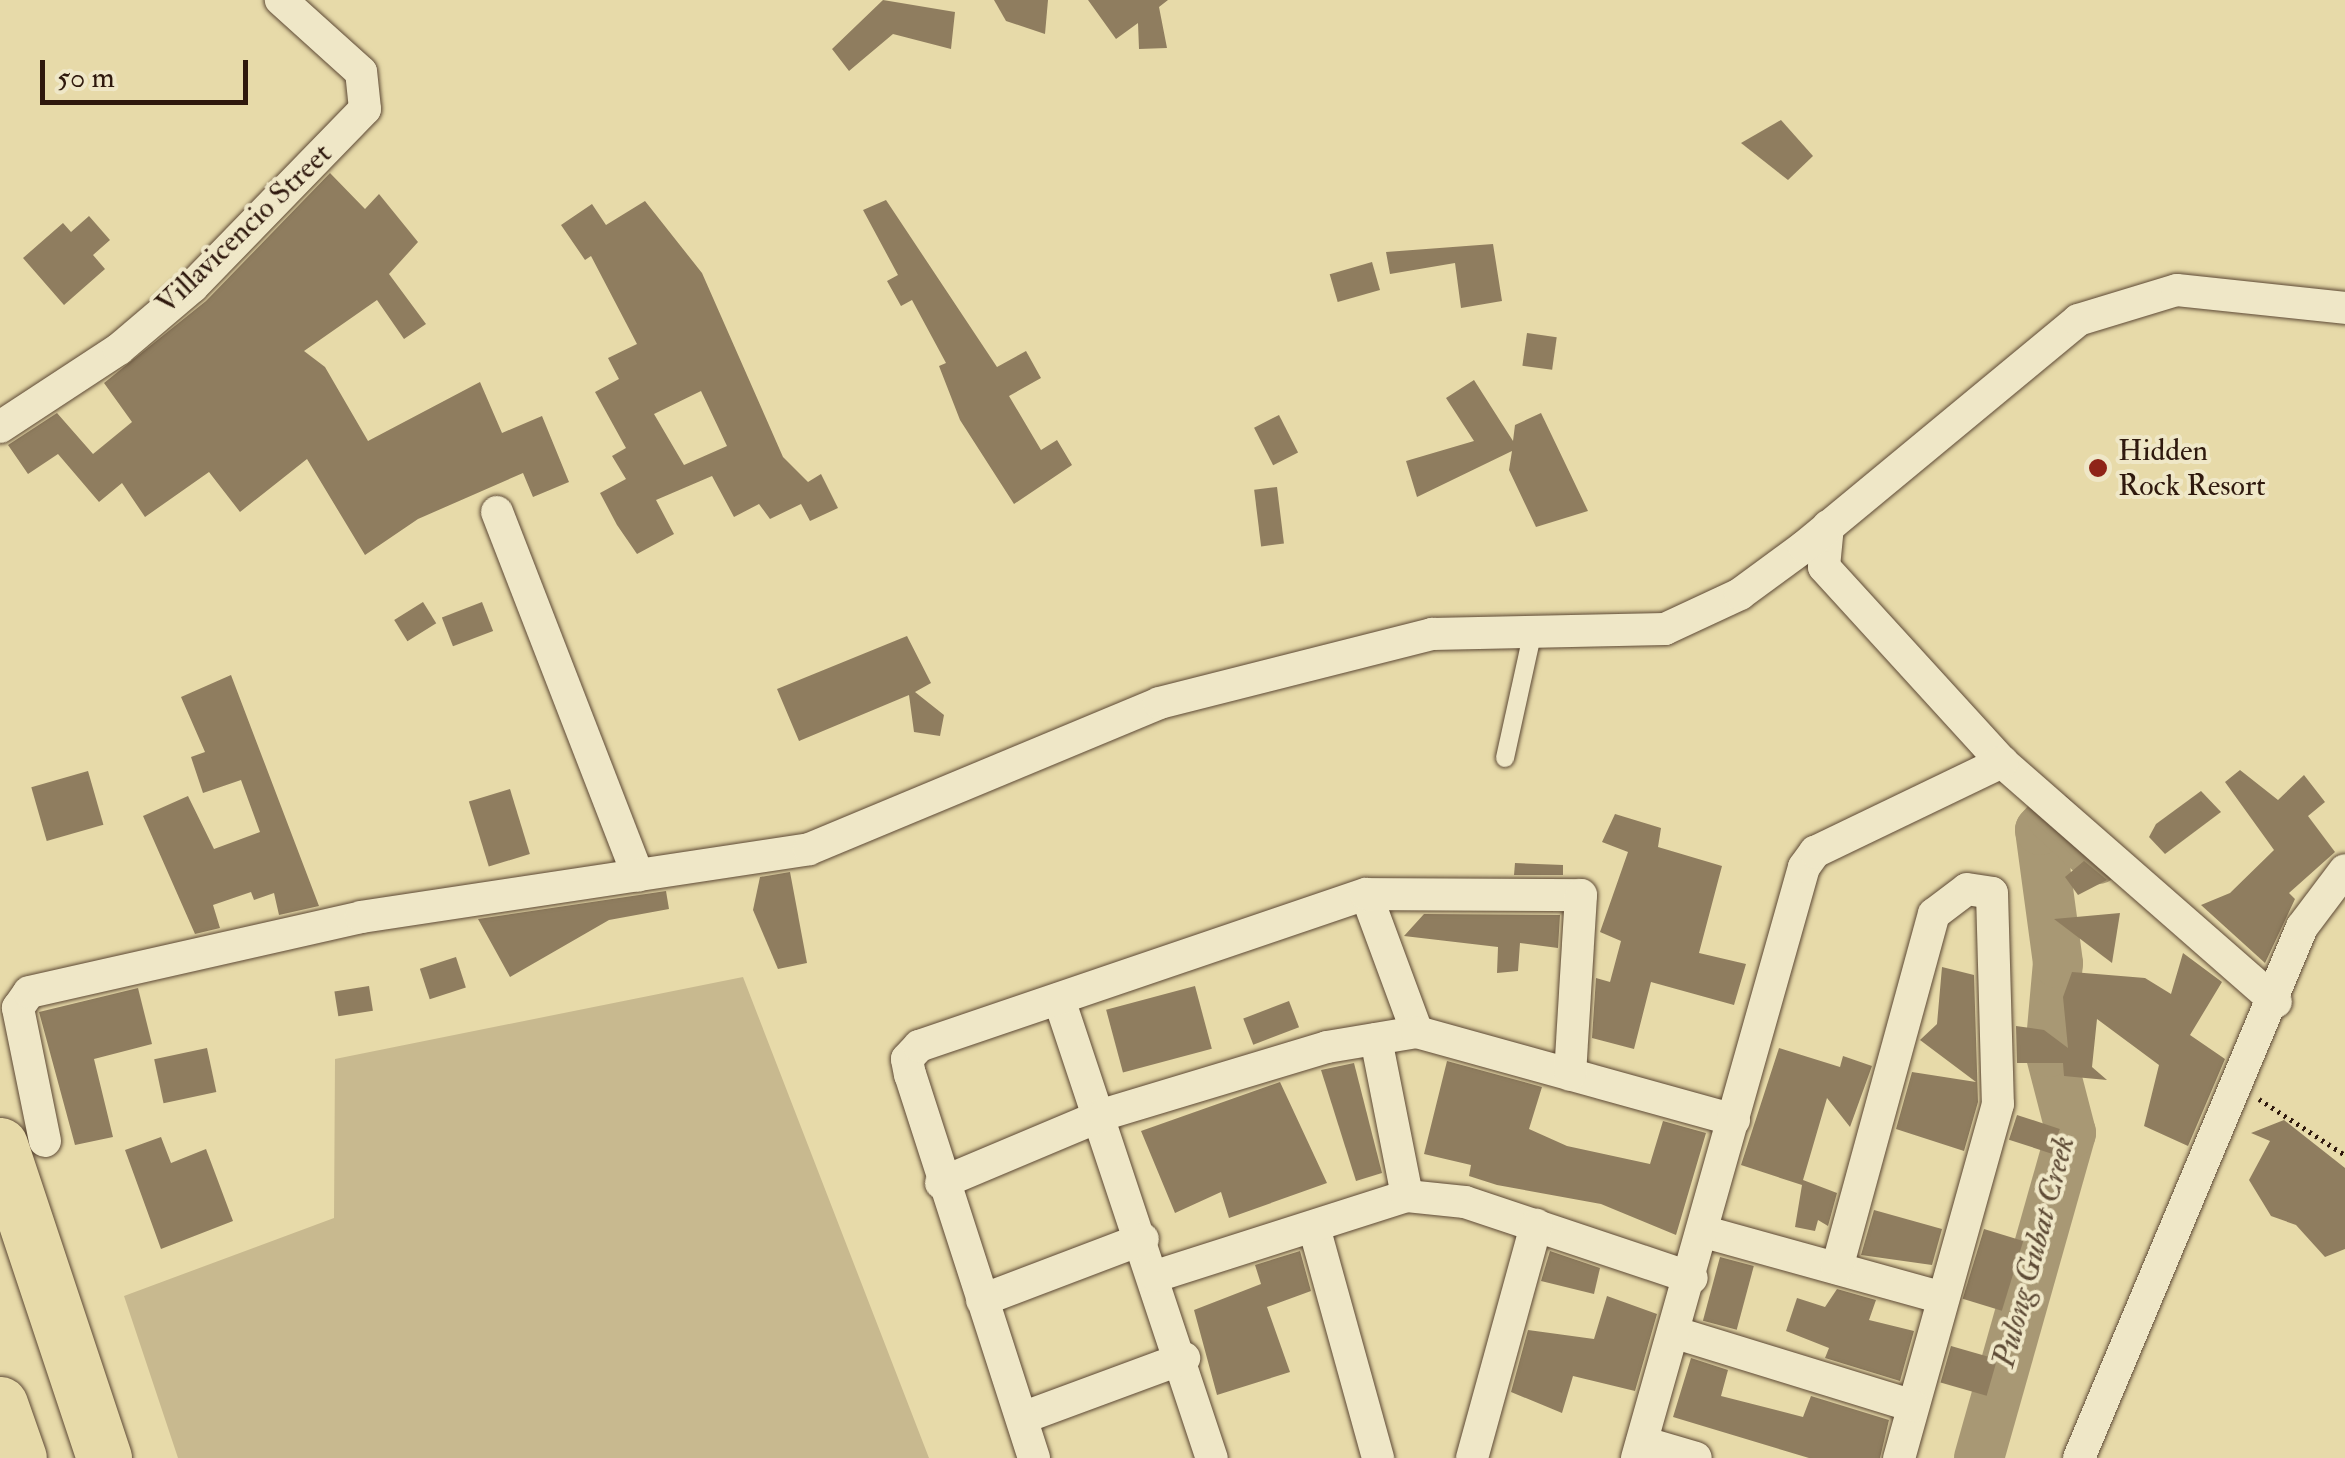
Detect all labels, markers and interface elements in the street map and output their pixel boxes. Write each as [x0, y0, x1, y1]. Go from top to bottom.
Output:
scale bar [45, 40, 252, 102]
text: 50 m [57, 59, 115, 96]
street label: Villavicencio Street [149, 136, 339, 322]
place label: Hidden Rock Resort [2118, 433, 2266, 504]
marker: Hidden Rock Resort [2087, 457, 2109, 479]
water label: Pulong Gubat Creek [1985, 1132, 2083, 1372]

